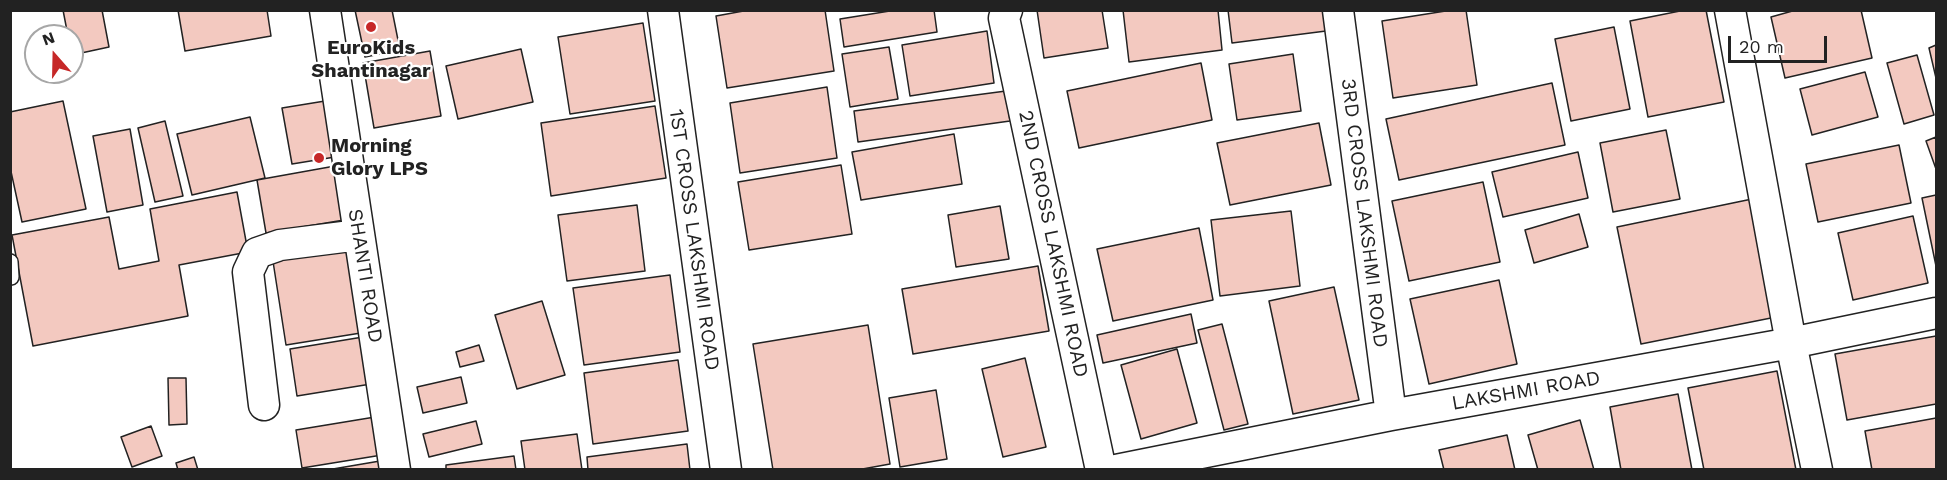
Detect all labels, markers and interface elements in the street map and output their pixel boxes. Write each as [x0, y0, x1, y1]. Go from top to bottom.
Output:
marker: EuroKids Shantinagar [364, 20, 378, 34]
north arrow [24, 24, 84, 84]
scale bar [1731, 24, 1830, 62]
text: N [40, 28, 57, 49]
place label: EuroKids Shantinagar [311, 36, 431, 83]
text: 20 m [1739, 36, 1784, 57]
street label: 3RD CROSS LAKSHMI ROAD [1336, 77, 1392, 349]
street label: 1ST CROSS LAKSHMI ROAD [664, 108, 724, 372]
street label: 2ND CROSS LAKSHMI ROAD [1013, 108, 1093, 380]
place label: Morning Glory LPS [331, 134, 428, 181]
marker: Morning Glory LPS [312, 151, 326, 165]
street label: SHANTI ROAD [343, 207, 387, 345]
street label: LAKSHMI ROAD [1450, 366, 1602, 416]

